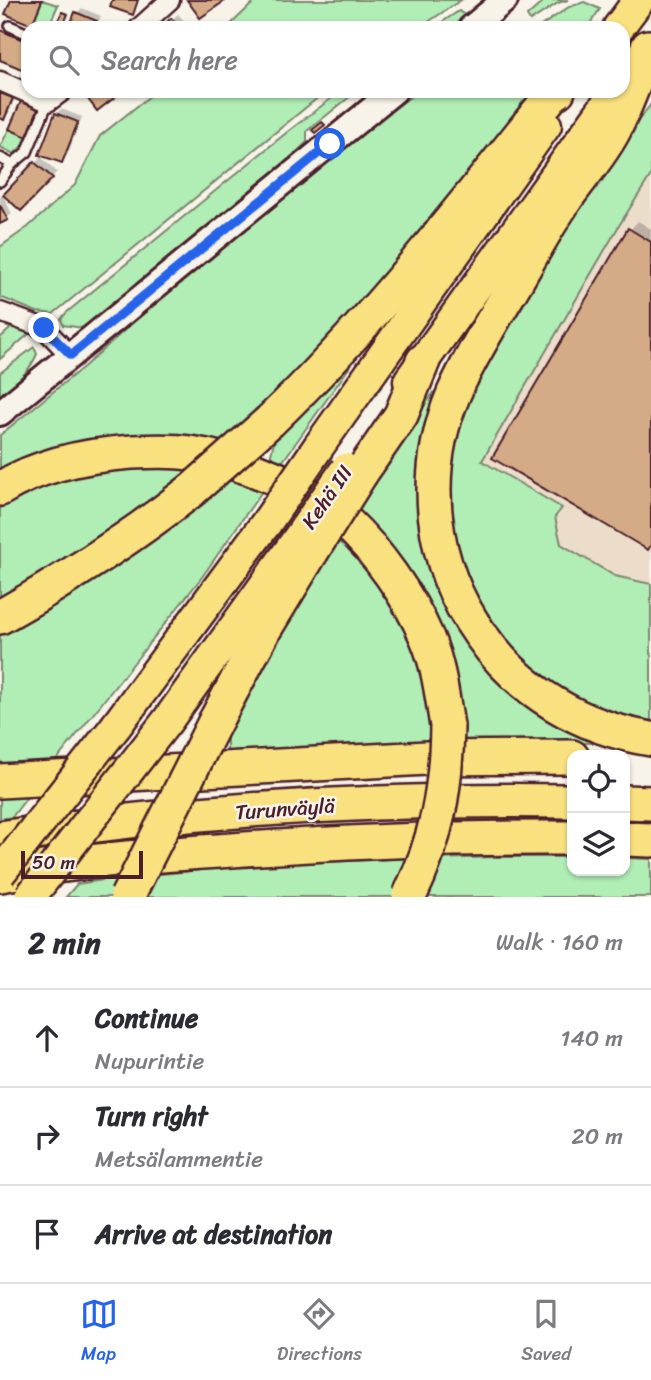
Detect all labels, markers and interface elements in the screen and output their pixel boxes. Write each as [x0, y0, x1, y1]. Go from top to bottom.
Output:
search box [21, 21, 630, 98]
text: Search here [101, 37, 238, 83]
icon: search [45, 41, 83, 79]
route start [314, 128, 345, 159]
route end [28, 312, 59, 343]
street label: Kehä III [291, 456, 363, 537]
map controls [567, 750, 630, 876]
button: locate [567, 750, 630, 813]
street label: Turunväylä [234, 786, 338, 831]
button: layers [567, 813, 630, 876]
text: 50 m [32, 846, 75, 879]
scale bar [21, 848, 144, 880]
text: 2 min [28, 916, 101, 970]
text: Walk · 160 m [496, 922, 623, 963]
text: Continue [95, 995, 198, 1041]
text: 140 m [561, 1018, 623, 1059]
icon: ahead [28, 1019, 66, 1057]
text: Nupurintie [95, 1041, 204, 1082]
text: Turn right [95, 1093, 208, 1139]
text: 20 m [572, 1116, 623, 1157]
icon: right [28, 1117, 66, 1155]
text: Metsälammentie [95, 1139, 263, 1180]
text: Arrive at destination [95, 1211, 332, 1257]
icon: arrive [28, 1215, 66, 1253]
tab: Map [80, 1295, 118, 1370]
tab: Directions [277, 1295, 362, 1370]
tab: Saved [521, 1295, 571, 1370]

